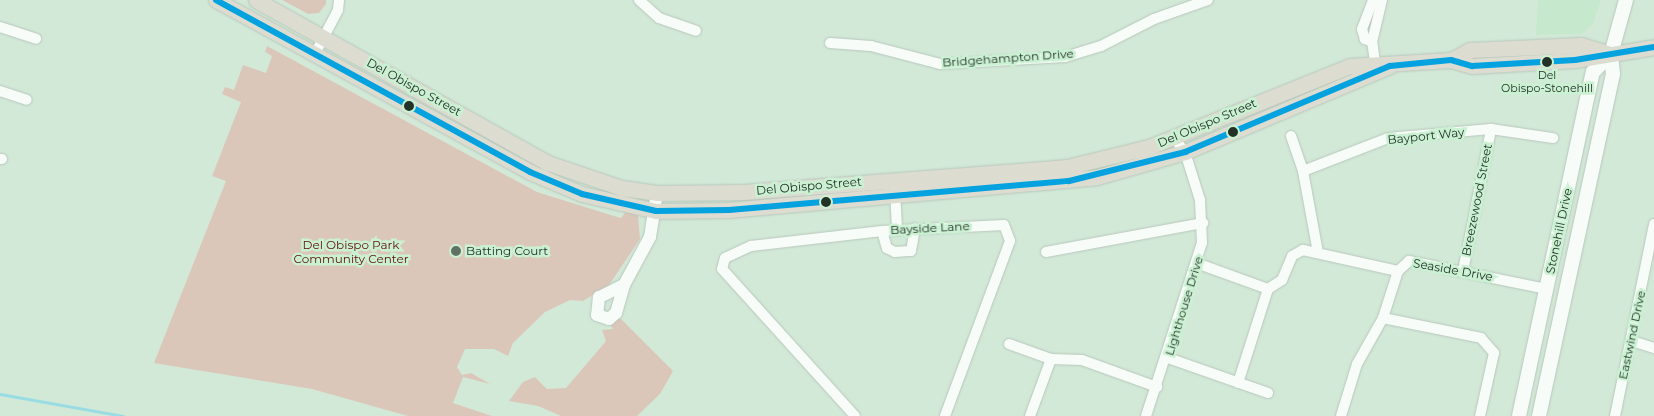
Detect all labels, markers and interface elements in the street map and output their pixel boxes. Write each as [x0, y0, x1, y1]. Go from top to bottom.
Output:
street label: Bridgehampton Drive [942, 46, 1074, 70]
street label: Del Obispo Street [364, 55, 464, 119]
marker: Del Obispo-Stonehill [1542, 57, 1552, 67]
place label: Del Obispo-Stonehill [1501, 69, 1593, 95]
street label: Del Obispo Street [1155, 96, 1259, 150]
unlabelled marker [404, 101, 414, 111]
street label: Bayport Way [1387, 125, 1465, 147]
unlabelled marker [1228, 127, 1238, 137]
street label: Breezewood Street [1459, 143, 1495, 257]
street label: Del Obispo Street [756, 174, 862, 198]
street label: Stonehill Drive [1543, 187, 1575, 275]
unlabelled marker [821, 197, 831, 207]
street label: Bayside Lane [890, 219, 970, 237]
park label: Del Obispo Park Community Center [294, 238, 408, 266]
place label: Batting Court [466, 244, 548, 258]
marker: Batting Court [450, 245, 462, 257]
street label: Lighthouse Drive [1162, 255, 1206, 357]
street label: Seaside Drive [1412, 256, 1494, 284]
street label: Eastwind Drive [1616, 289, 1648, 381]

